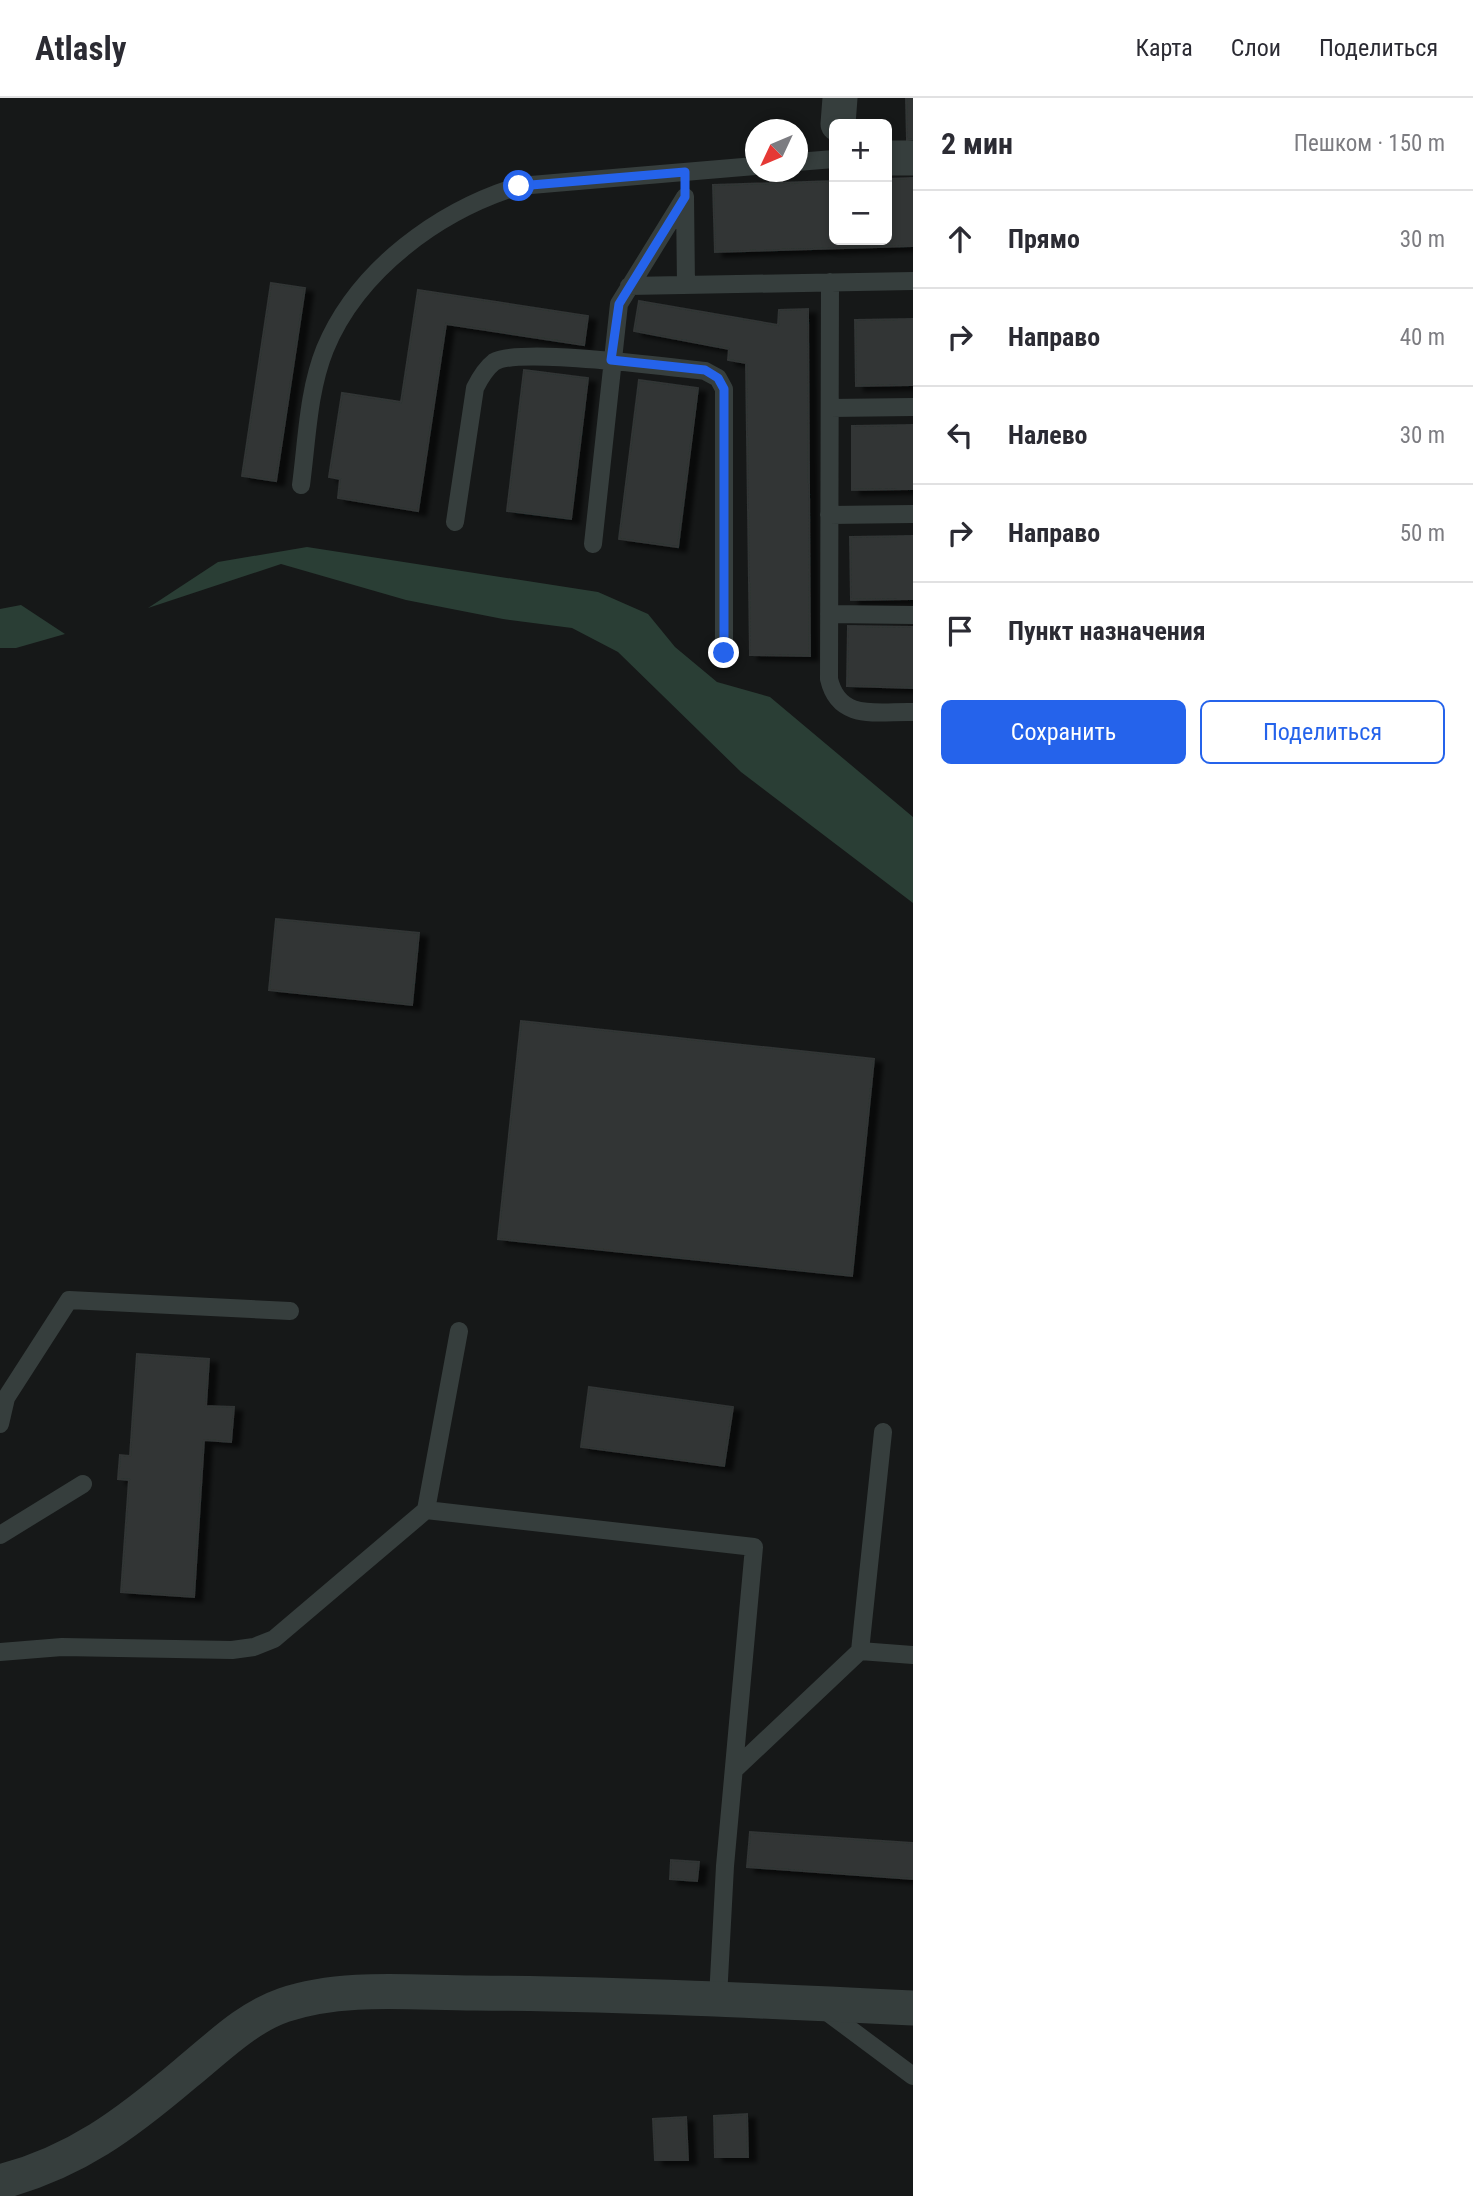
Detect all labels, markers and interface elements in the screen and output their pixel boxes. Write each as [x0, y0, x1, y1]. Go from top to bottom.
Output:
text: Atlasly [35, 29, 126, 68]
text: Карта [1135, 34, 1193, 62]
text: Слои [1231, 34, 1281, 62]
text: Поделиться [1319, 34, 1438, 62]
north arrow [745, 119, 808, 182]
map controls [829, 119, 892, 245]
button: + [829, 119, 892, 182]
text: 2 мин [941, 126, 1013, 161]
text: Пешком · 150 m [1294, 130, 1445, 157]
route start [503, 170, 534, 201]
button: − [829, 182, 892, 245]
icon: ahead [941, 220, 979, 258]
text: Прямо [1008, 224, 1080, 254]
text: 30 m [1400, 226, 1445, 253]
icon: right [941, 318, 979, 356]
text: Направо [1008, 322, 1100, 352]
text: 40 m [1400, 324, 1445, 351]
icon: left [941, 416, 979, 454]
text: Налево [1008, 420, 1088, 450]
text: 30 m [1400, 422, 1445, 449]
icon: right [941, 514, 979, 552]
text: Направо [1008, 518, 1100, 548]
text: 50 m [1400, 520, 1445, 547]
icon: arrive [941, 612, 979, 650]
text: Пункт назначения [1008, 616, 1206, 646]
route end [708, 637, 739, 668]
button: Сохранить [941, 700, 1186, 764]
button: Поделиться [1200, 700, 1445, 764]

